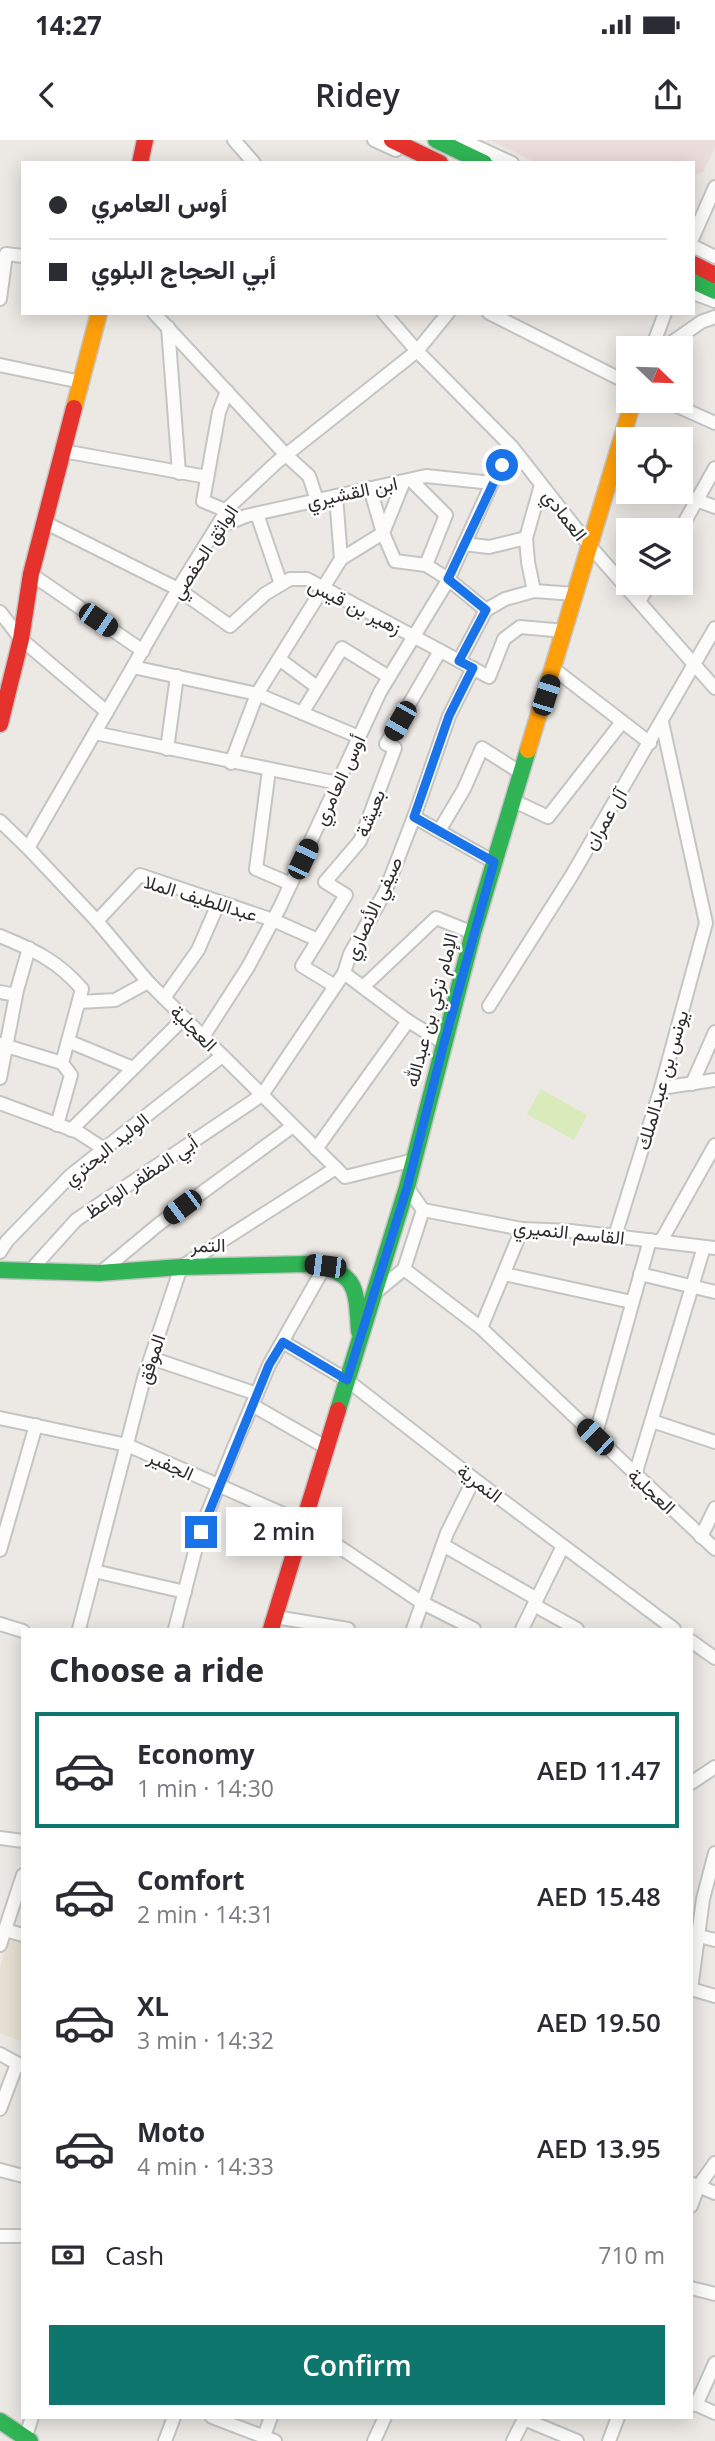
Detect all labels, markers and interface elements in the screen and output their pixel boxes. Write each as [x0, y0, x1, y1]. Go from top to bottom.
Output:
text: 14:27 [35, 7, 102, 43]
text: Ridey [315, 73, 400, 116]
icon: back [28, 76, 66, 114]
icon: share [649, 76, 687, 114]
text: أوس العامري [91, 184, 228, 220]
text: أبي الحجاج البلوي [91, 251, 276, 287]
north arrow [616, 336, 693, 413]
map controls [616, 336, 693, 595]
button: locate [616, 427, 693, 504]
route start [486, 449, 518, 481]
street label: ابن القشيري [304, 470, 400, 517]
street label: العمادي [534, 484, 593, 548]
street label: الواثق الحفصي [164, 500, 247, 606]
button: layers [616, 518, 693, 595]
street label: زهير بن قيس [304, 571, 406, 641]
car [75, 600, 122, 640]
car [530, 672, 563, 718]
car [381, 698, 420, 744]
street label: أوس العامري [307, 731, 374, 831]
street label: آل عمران [577, 782, 634, 854]
street label: بعيشة [349, 785, 391, 841]
car [285, 836, 322, 882]
street label: صيفي الأنصاري [338, 852, 411, 965]
street label: عبداللطيف الملا [141, 868, 261, 928]
street label: الإمام تركي بن عبدالله [398, 930, 467, 1091]
street label: العجلية [165, 999, 223, 1057]
street label: يونس بن عبدالملك [630, 1007, 694, 1153]
street label: الوليد البحتري [58, 1107, 156, 1194]
street label: أبي المظفر الواعظ [79, 1129, 204, 1227]
car [159, 1186, 206, 1228]
street label: القاسم النميري [512, 1213, 626, 1254]
street label: التمر [189, 1232, 226, 1258]
car [303, 1253, 348, 1279]
street label: الموفق [131, 1331, 171, 1387]
car [573, 1415, 618, 1459]
street label: الجفير [143, 1443, 198, 1486]
street label: النمرية [452, 1457, 508, 1509]
street label: العجلية [622, 1462, 682, 1520]
callout: 2 min [226, 1508, 341, 1556]
text: 2 min [253, 1515, 315, 1547]
route end [185, 1516, 217, 1548]
text: Choose a ride [49, 1648, 264, 1691]
text: Economy [137, 1736, 255, 1772]
icon: car [53, 1739, 116, 1802]
text: AED 11.47 [537, 1752, 661, 1788]
text: 1 min · 14:30 [137, 1772, 274, 1804]
text: Comfort [137, 1862, 244, 1898]
icon: car [53, 1865, 116, 1928]
text: AED 15.48 [537, 1878, 661, 1914]
text: 2 min · 14:31 [137, 1898, 274, 1930]
text: XL [137, 1988, 169, 2024]
icon: car [53, 1991, 116, 2054]
text: AED 19.50 [537, 2004, 661, 2040]
text: 3 min · 14:32 [137, 2024, 274, 2056]
text: Moto [137, 2114, 205, 2150]
icon: car [53, 2117, 116, 2180]
text: AED 13.95 [537, 2130, 661, 2166]
text: 4 min · 14:33 [137, 2150, 274, 2182]
icon: cash [49, 2236, 87, 2274]
text: Cash [105, 2237, 164, 2273]
text: 710 m [598, 2239, 665, 2271]
button: Confirm [49, 2325, 665, 2405]

